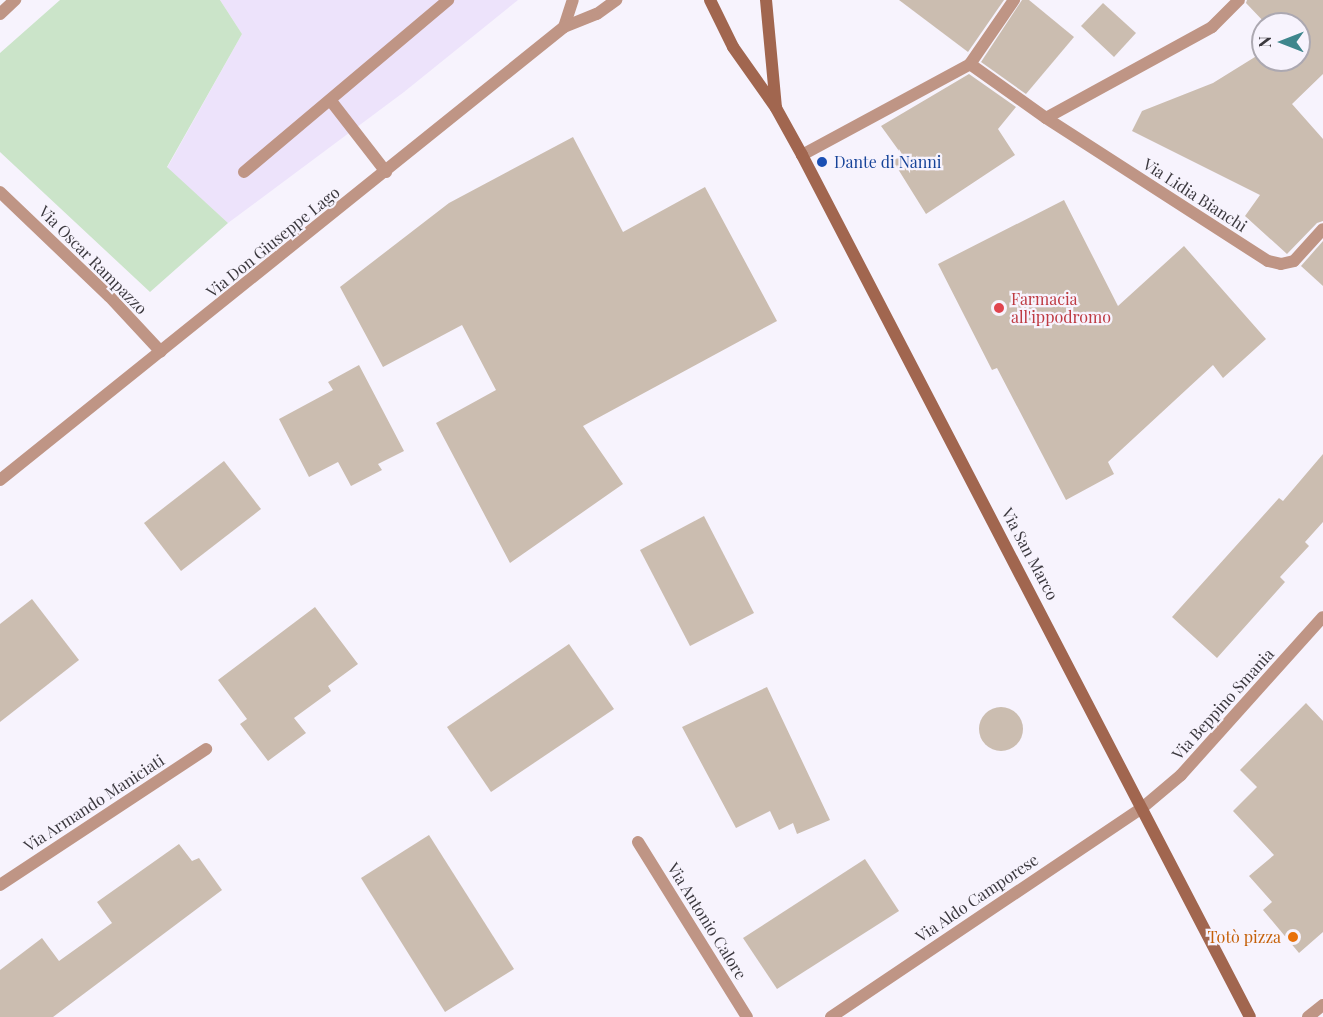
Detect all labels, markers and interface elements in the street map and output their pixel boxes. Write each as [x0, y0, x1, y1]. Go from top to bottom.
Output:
north arrow [1251, 12, 1311, 72]
text: N [1254, 36, 1275, 48]
place label: Dante di Nanni [834, 152, 941, 172]
street label: Via Lidia Bianchi [1139, 154, 1251, 236]
marker: Dante di Nanni [815, 155, 829, 169]
street label: Via Don Giuseppe Lago [203, 182, 343, 302]
street label: Via Oscar Rampazzo [35, 202, 151, 318]
place label: Farmacia all'ippodromo [1011, 289, 1111, 327]
marker: Farmacia all'ippodromo [992, 301, 1006, 315]
street label: Via San Marco [998, 505, 1062, 603]
street label: Via Beppino Smania [1168, 644, 1278, 764]
street label: Via Armando Maniciati [20, 750, 168, 856]
street label: Via Aldo Camporese [912, 850, 1042, 946]
street label: Via Antonio Calore [663, 859, 751, 983]
place label: Totò pizza [1207, 927, 1281, 947]
marker: Totò pizza [1286, 930, 1300, 944]

